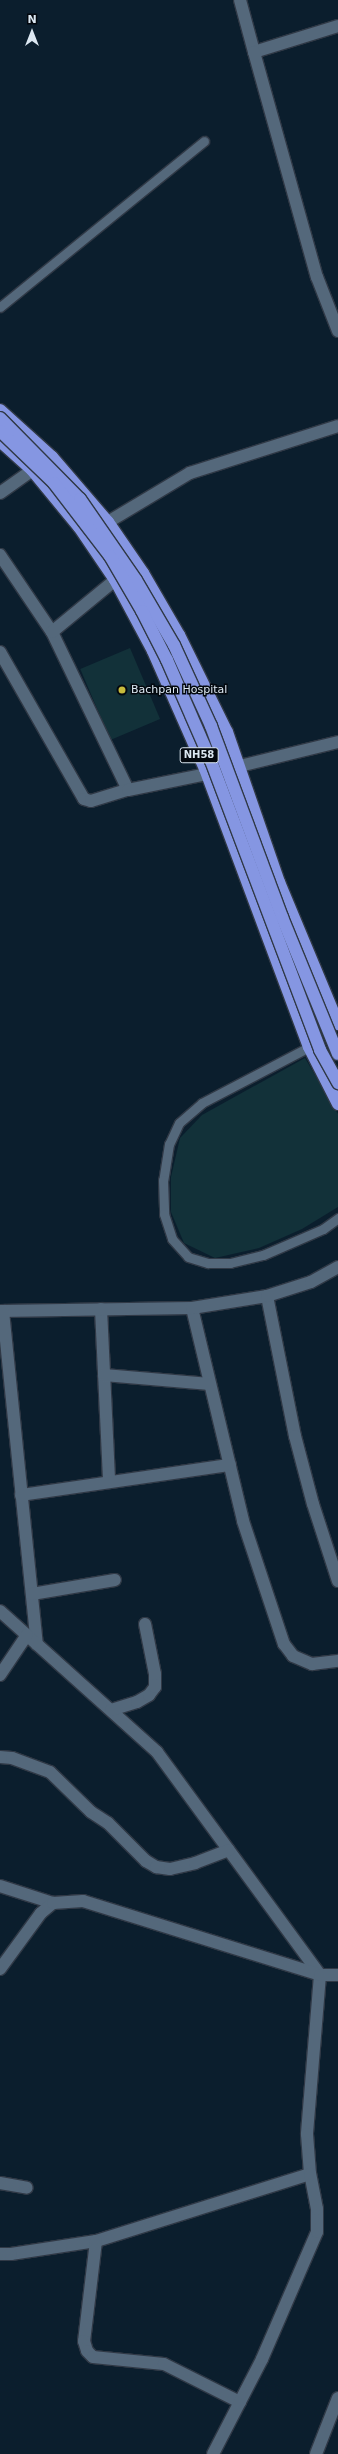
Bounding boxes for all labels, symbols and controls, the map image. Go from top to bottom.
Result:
north arrow [12,12,52,52]
text: N [27,13,37,26]
place label: Bachpan Hospital [131,683,227,697]
marker: Bachpan Hospital [116,684,128,696]
road number: NH58 [179,747,219,763]

